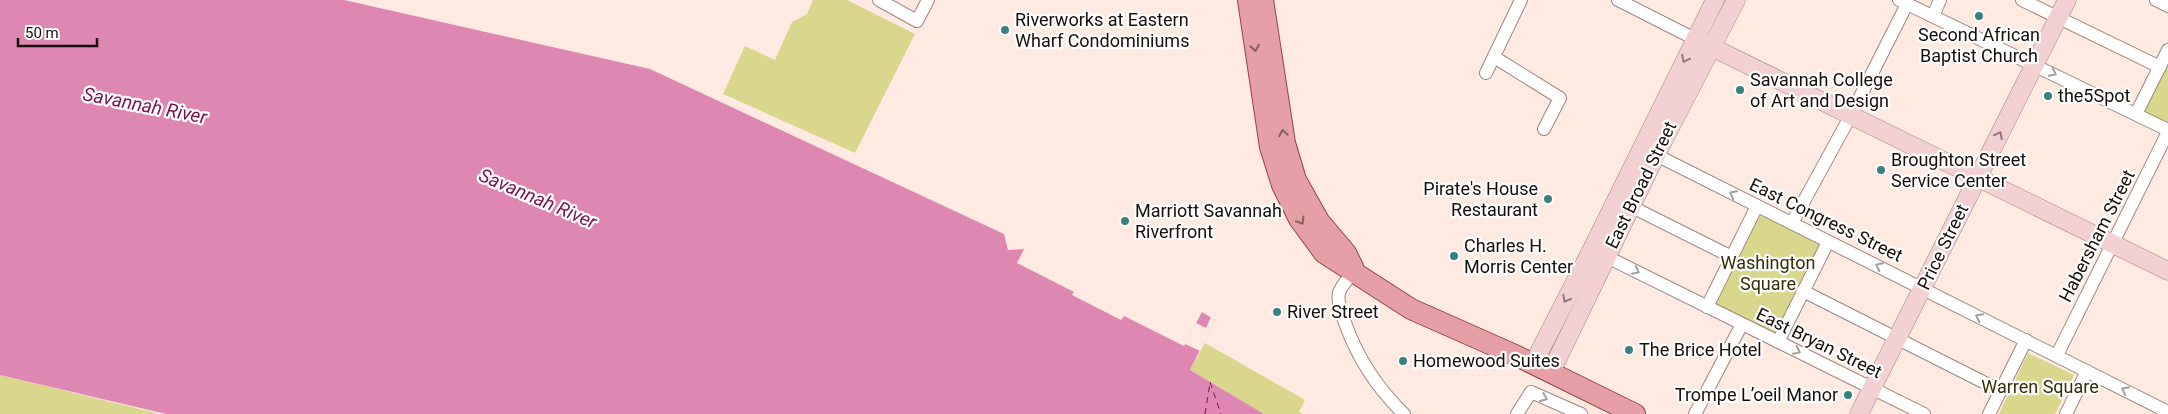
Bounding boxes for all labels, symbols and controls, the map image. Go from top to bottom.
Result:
place label: Riverworks at Eastern Wharf Condominiums [1015,9,1189,51]
marker: Second African Baptist Church [1973,10,1985,22]
scale bar [18,15,96,47]
text: 50 m [25,24,59,42]
marker: Riverworks at Eastern Wharf Condominiums [999,24,1011,36]
place label: Second African Baptist Church [1918,24,2040,66]
one-way arrow [1250,44,1260,53]
one-way arrow [1681,54,1692,63]
one-way arrow [2048,67,2057,77]
place label: Savannah College of Art and Design [1750,69,1893,111]
water label: Savannah River [81,82,209,129]
marker: Savannah College of Art and Design [1734,84,1746,96]
place label: the5Spot [2058,85,2131,106]
marker: the5Spot [2042,90,2054,102]
street label: East Broad Street [1601,118,1680,252]
one-way arrow [1279,128,1289,137]
one-way arrow [1993,131,2003,140]
place label: Broughton Street Service Center [1891,149,2026,191]
water label: Savannah River [476,163,601,234]
marker: Broughton Street Service Center [1875,164,1887,176]
street label: Habersham Street [2054,166,2139,305]
street label: East Congress Street [1746,173,1906,266]
place label: Pirate's House Restaurant [1423,178,1538,220]
one-way arrow [1730,190,1739,200]
marker: Pirate's House Restaurant [1542,193,1554,205]
place label: Marriott Savannah Riverfront [1135,200,1282,242]
street label: Price Street [1913,200,1972,293]
marker: Marriott Savannah Riverfront [1119,215,1131,227]
one-way arrow [1294,215,1304,224]
place label: Charles H. Morris Center [1464,235,1573,277]
marker: Charles H. Morris Center [1448,250,1460,262]
park label: Washington Square [1720,252,1816,294]
one-way arrow [1875,262,1884,273]
one-way arrow [1631,265,1640,275]
one-way arrow [1562,294,1572,303]
place label: River Street [1287,301,1379,322]
street label: East Bryan Street [1753,303,1886,382]
marker: River Street [1271,306,1283,318]
one-way arrow [1976,313,1985,323]
place label: The Brice Hotel [1639,339,1762,360]
marker: The Brice Hotel [1623,344,1635,356]
one-way arrow [1792,345,1801,355]
place label: Homewood Suites [1413,350,1560,371]
marker: Homewood Suites [1397,355,1409,367]
park label: Warren Square [1981,376,2099,397]
place label: Trompe L’oeil Manor [1675,384,1838,405]
one-way arrow [2121,386,2130,396]
marker: Trompe L’oeil Manor [1842,389,1854,401]
one-way arrow [1539,392,1548,403]

